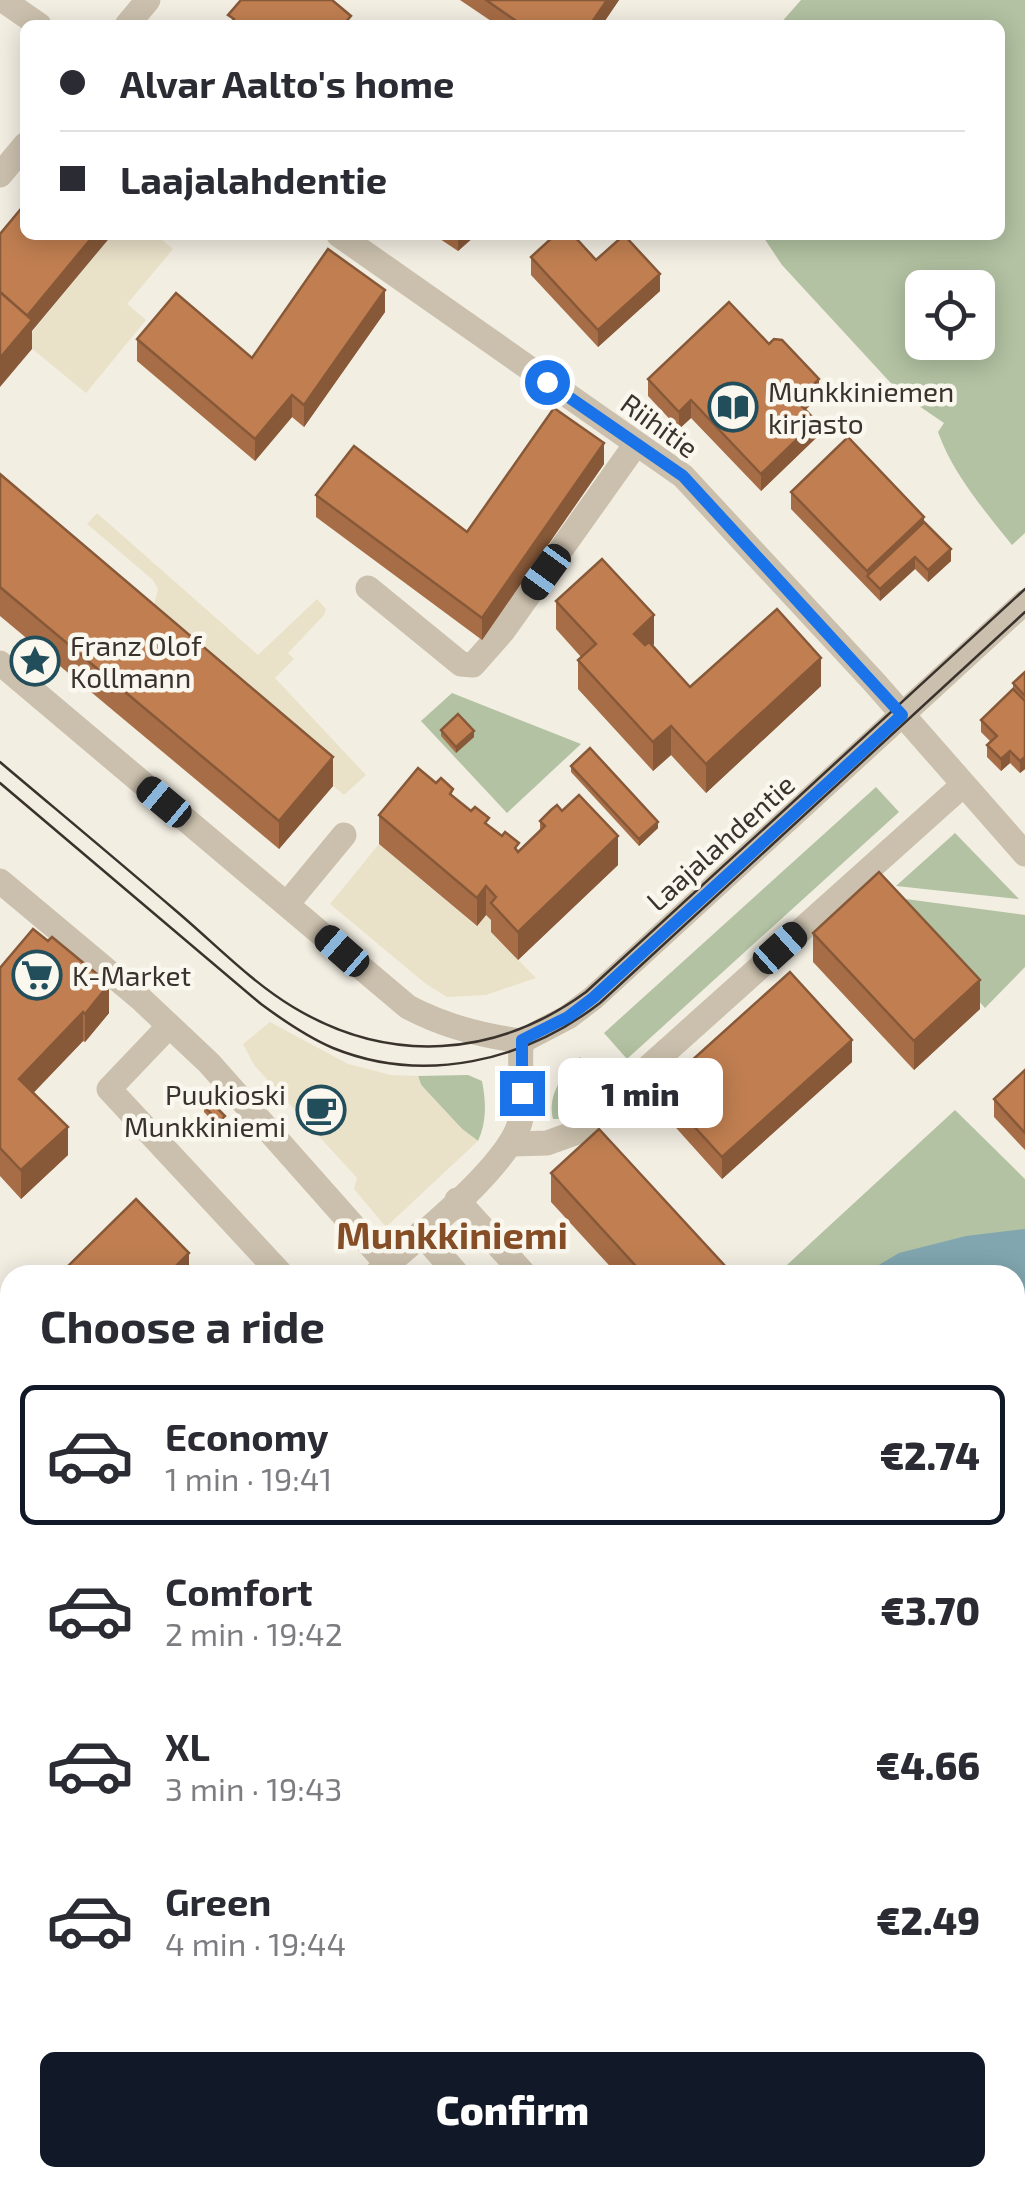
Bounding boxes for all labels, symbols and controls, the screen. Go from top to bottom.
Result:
text: Alvar Aalto's home [120,60,454,106]
text: Laajalahdentie [120,156,387,202]
map controls [905,270,995,360]
button: locate [905,270,995,360]
route start [525,360,570,405]
place label: Munkkiniemen kirjasto [768,374,954,440]
library icon: Munkkiniemen kirjasto [707,381,759,433]
street label: Riihitie [615,386,705,464]
car [516,539,576,605]
place label: Franz Olof Kollmann [70,628,203,694]
place icon: Franz Olof Kollmann [9,635,61,687]
street label: Laajalahdentie [639,767,801,917]
car [131,771,197,833]
car [748,917,812,979]
car [310,920,374,982]
supermarket icon: K-Market [11,949,63,1001]
place label: K-Market [72,958,191,992]
callout: 1 min [557,1058,722,1128]
route end [500,1071,545,1116]
text: 1 min [601,1074,680,1112]
place label: Puukioski Munkkiniemi [124,1077,286,1143]
cafe icon: Puukioski Munkkiniemi [295,1084,347,1136]
district label: Munkkiniemi [336,1211,568,1257]
text: Choose a ride [40,1298,325,1352]
icon: car [45,1410,135,1500]
text: Economy [165,1413,329,1459]
text: €2.74 [880,1432,980,1478]
text: 1 min · 19:41 [165,1459,332,1497]
icon: car [45,1565,135,1655]
text: Comfort [165,1568,313,1614]
text: €3.70 [880,1587,980,1633]
text: 2 min · 19:42 [165,1614,343,1652]
icon: car [45,1720,135,1810]
text: XL [165,1723,210,1769]
text: €4.66 [876,1742,980,1788]
text: 3 min · 19:43 [165,1769,342,1807]
icon: car [45,1875,135,1965]
text: Green [165,1878,271,1924]
text: €2.49 [876,1897,980,1943]
text: 4 min · 19:44 [165,1924,346,1962]
button: Confirm [40,2052,985,2167]

